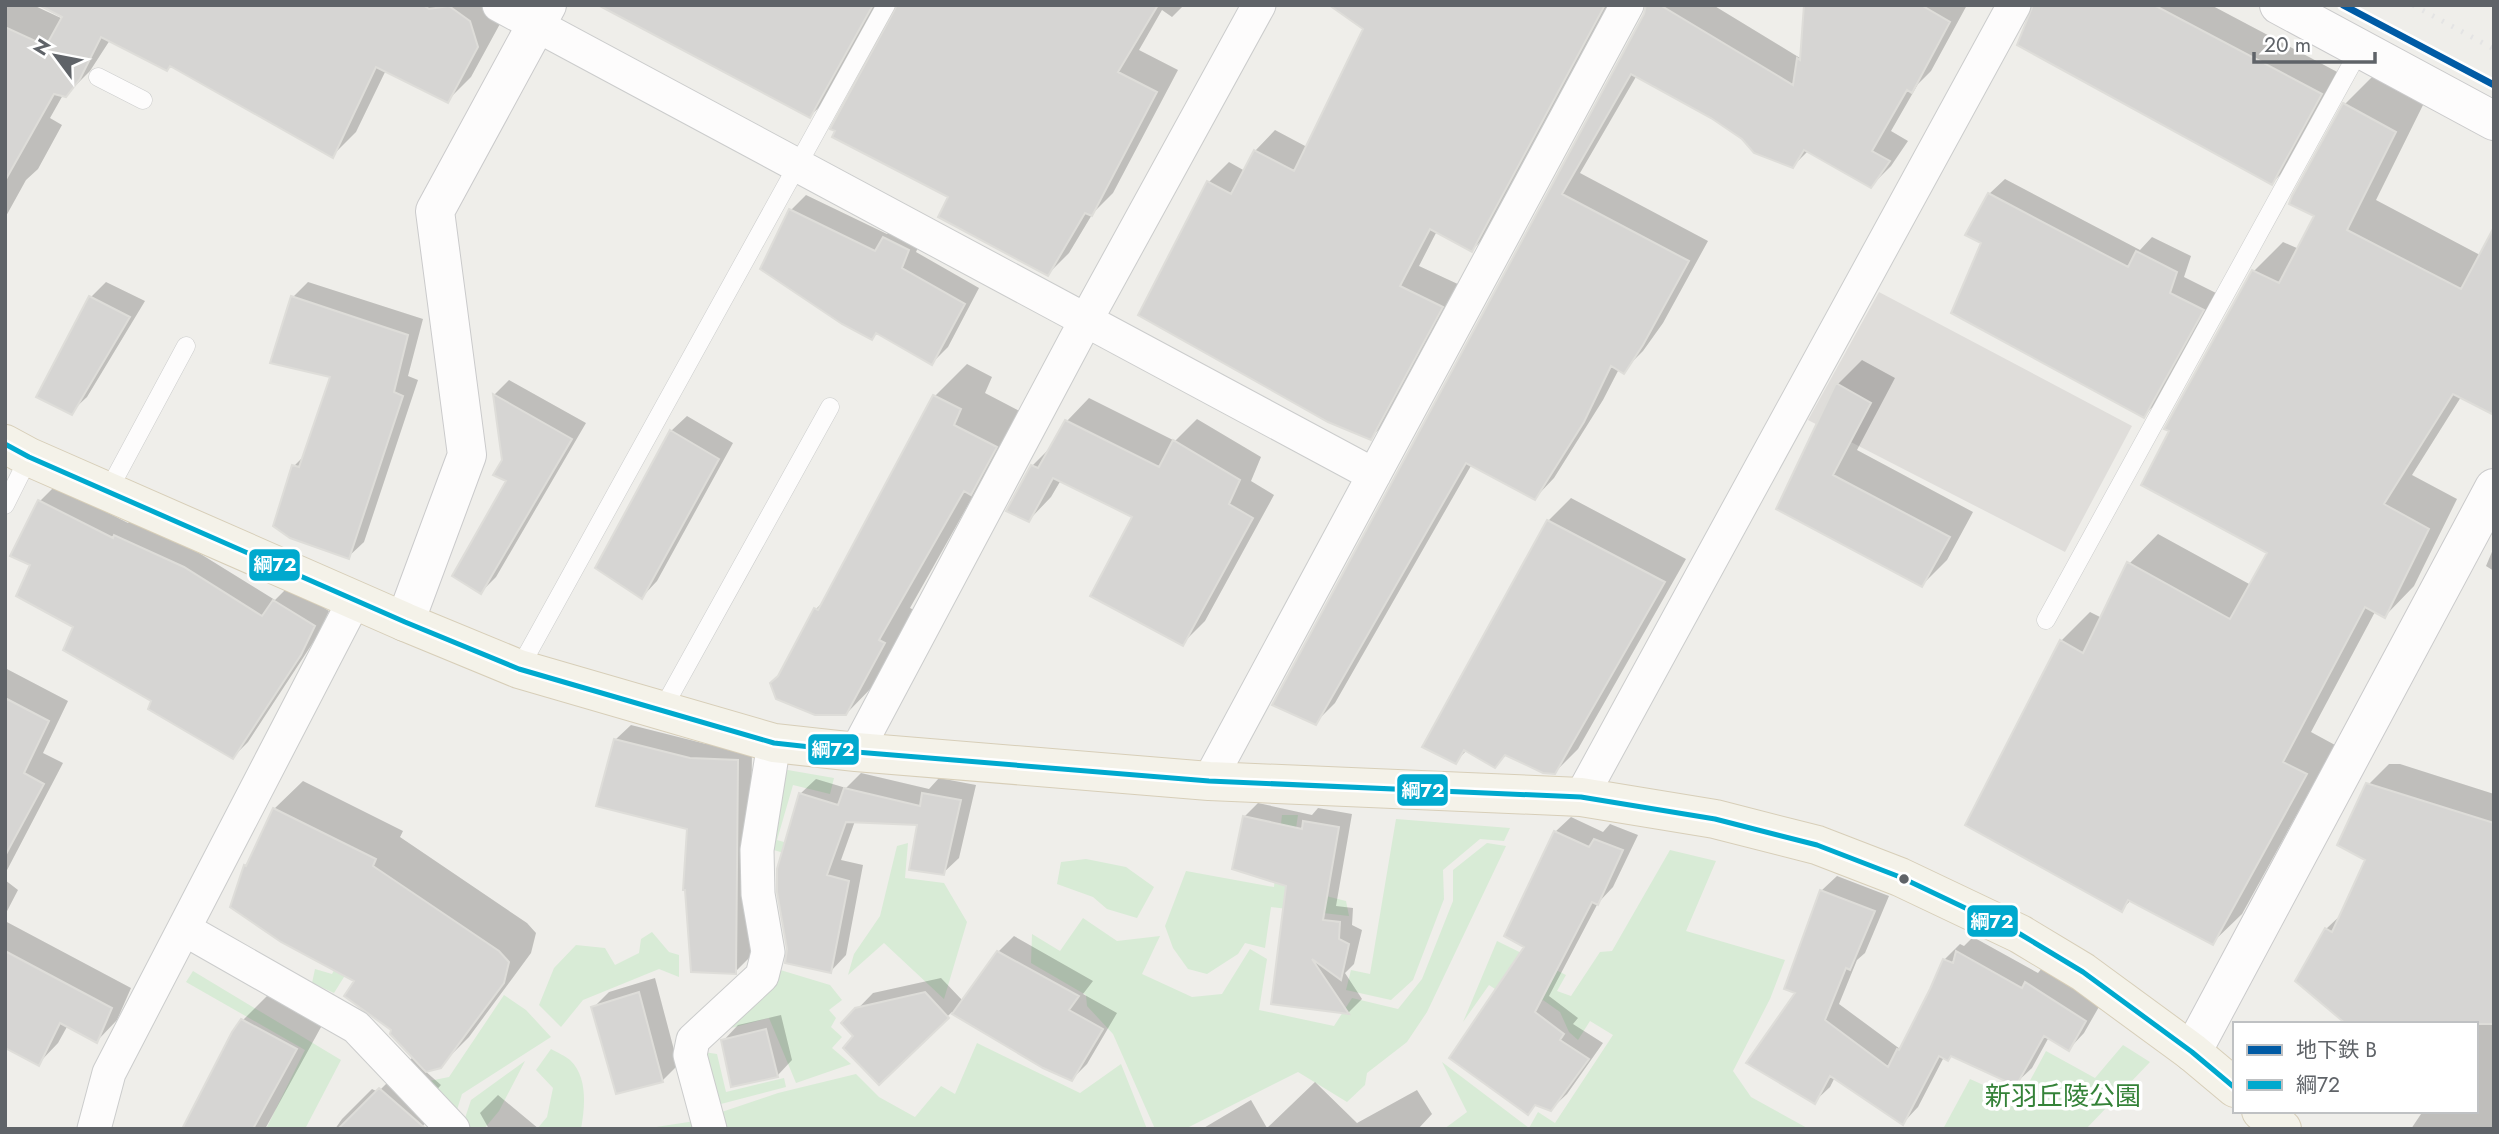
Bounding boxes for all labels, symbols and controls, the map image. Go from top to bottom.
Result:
north arrow [21,21,91,91]
scale bar [2254,21,2375,65]
text: 20 m [2264,30,2311,60]
text: N [27,34,57,61]
line badge: 綱72 [248,548,301,582]
text: 綱72 [254,551,296,578]
line badge: 綱72 [807,733,860,766]
text: 綱72 [812,736,854,763]
line badge: 綱72 [1396,773,1449,807]
text: 綱72 [1402,777,1444,804]
unlabelled marker [1897,872,1911,886]
line badge: 綱72 [1966,904,2019,938]
text: 綱72 [1971,908,2013,935]
legend [2233,1022,2478,1113]
text: 地下鉄 B [2296,1035,2377,1065]
text: 綱72 [2296,1070,2340,1100]
park label: 新羽丘陵公園 [1985,1077,2141,1115]

